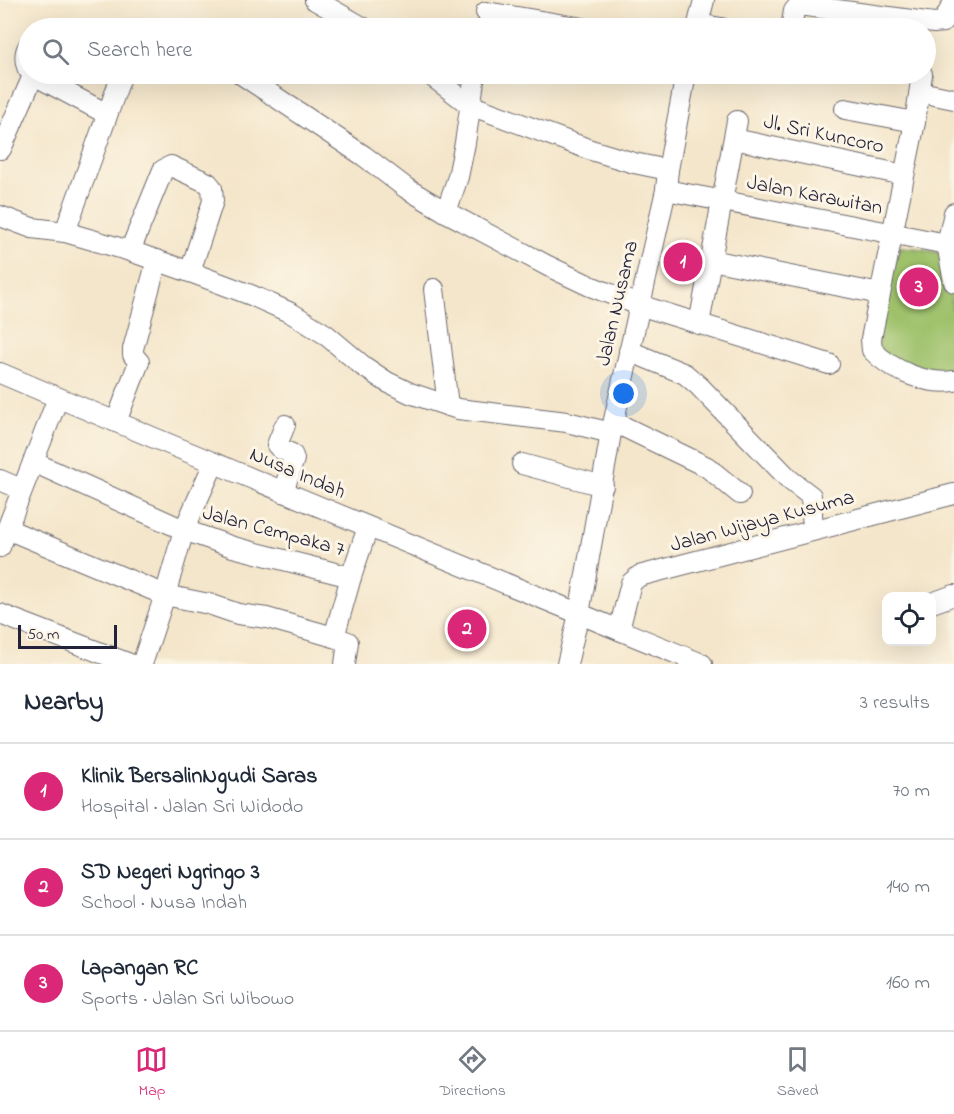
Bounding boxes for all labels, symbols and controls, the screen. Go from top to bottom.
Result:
search box [18,18,936,84]
icon: search [39,35,72,68]
text: Search here [87,35,192,67]
street label: Jl. Sri Kuncoro [761,108,887,162]
street label: Jalan Karawitan [744,168,885,224]
street label: Jalan Nusama [589,238,647,369]
pin: 1 [664,240,702,284]
pin: 3 [900,264,938,310]
your location [609,379,638,408]
street label: Nusa Indah [244,440,350,508]
street label: Jalan Wijaya Kusuma [667,483,858,563]
street label: Jalan Cempaka 7 [199,498,348,565]
map controls [882,592,936,646]
button: locate [882,592,936,646]
pin: 2 [448,606,486,652]
scale bar [18,622,117,650]
text: 50 m [27,623,59,647]
text: Nearby [24,684,103,722]
text: 3 results [860,689,930,718]
text: Klinik BersalinNgudi Saras [81,761,317,793]
text: 1 [40,777,47,806]
text: 70 m [893,777,930,806]
text: Hospital · Jalan Sri Widodo [81,793,303,822]
text: SD Negeri Ngringo 3 [81,857,260,889]
text: 2 [39,873,48,902]
text: 140 m [886,873,930,902]
text: School · Nusa Indah [81,889,247,918]
text: Lapangan RC [81,953,198,985]
text: 3 [39,969,48,998]
text: 160 m [886,969,930,998]
text: Sports · Jalan Sri Wibowo [81,985,294,1014]
tab: Map [135,1043,168,1103]
tab: Directions [439,1043,506,1103]
tab: Saved [777,1043,819,1103]

